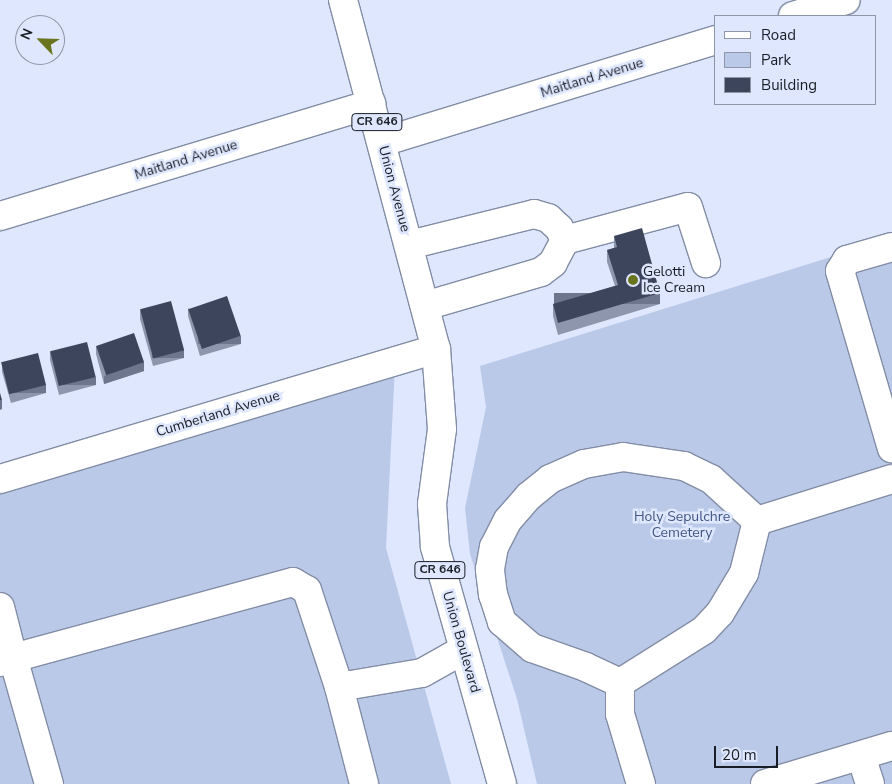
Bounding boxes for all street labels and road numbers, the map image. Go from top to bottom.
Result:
street label: Maitland Avenue [539,54,645,102]
road number: CR 646 [351,112,403,132]
street label: Maitland Avenue [133,136,239,184]
street label: Union Avenue [374,144,414,234]
street label: Cumberland Avenue [154,387,282,441]
road number: CR 646 [414,560,466,580]
street label: Union Boulevard [438,589,484,695]

